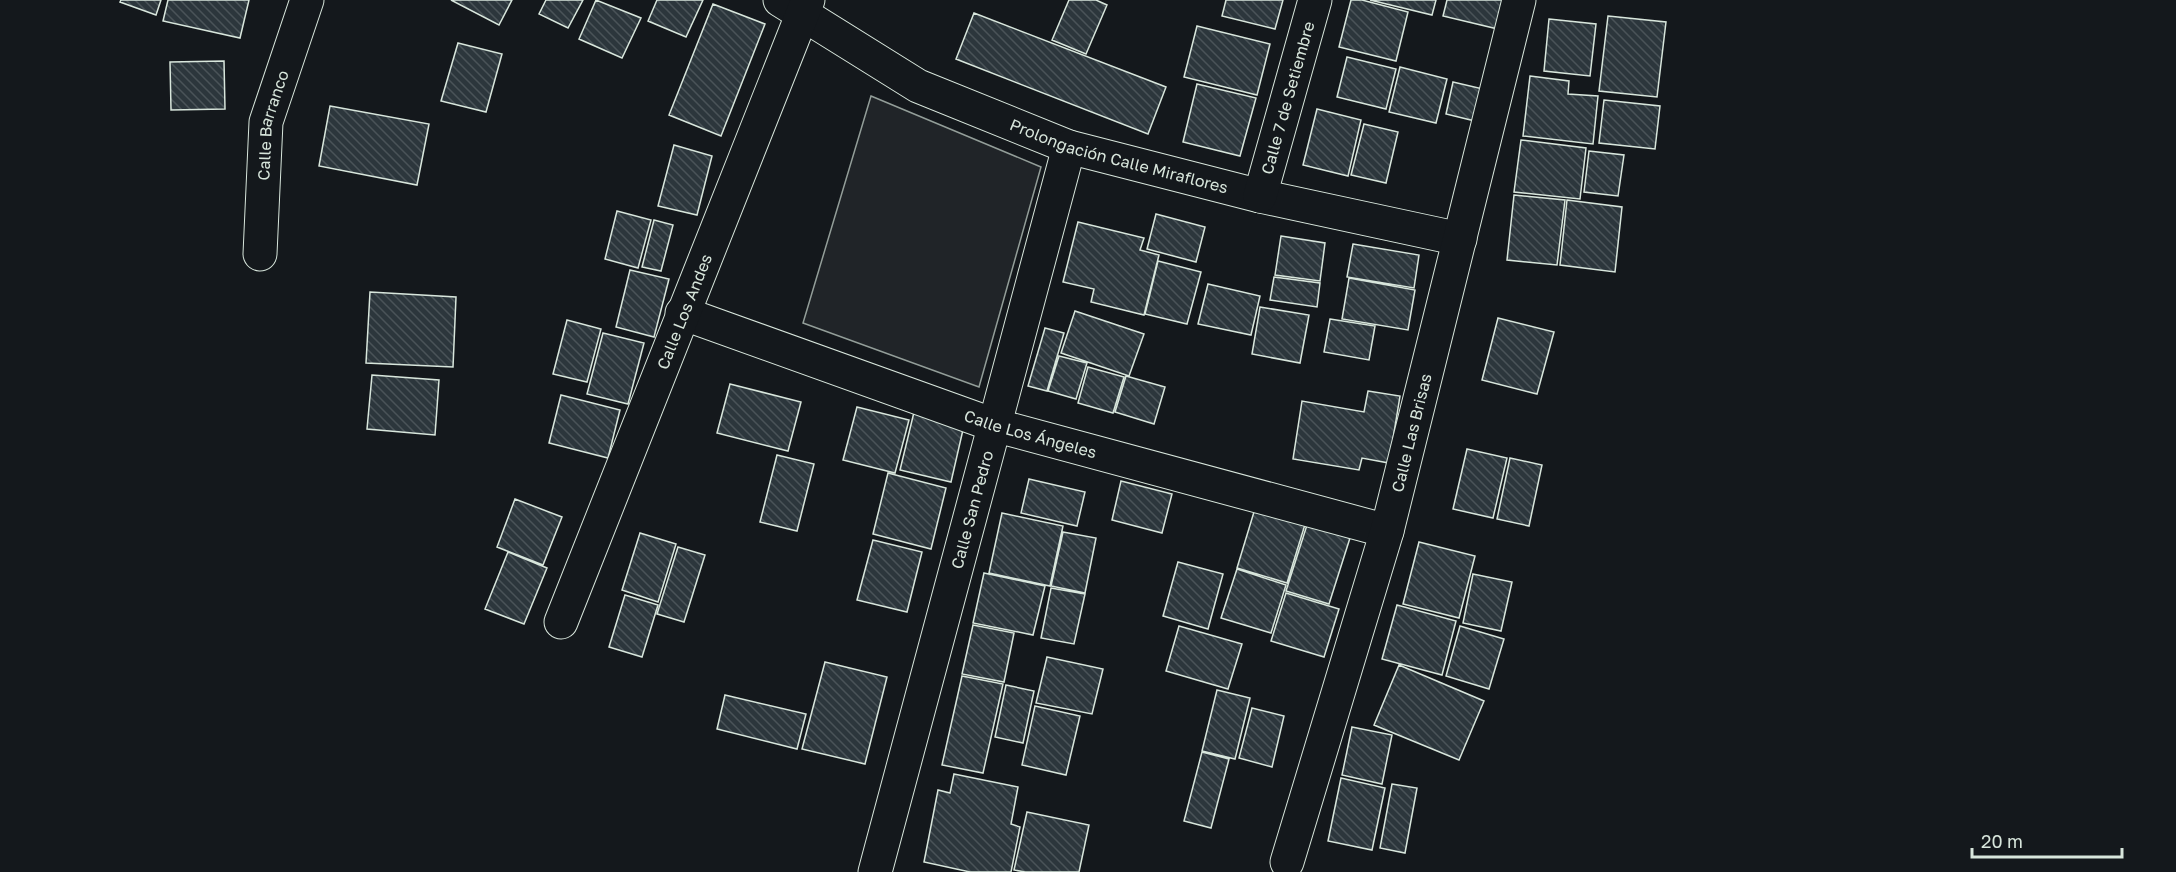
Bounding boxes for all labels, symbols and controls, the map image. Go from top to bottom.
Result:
street label: Calle 7 de Setiembre [1257,19,1319,176]
street label: Calle Barranco [253,67,293,181]
street label: Prolongación Calle Miraflores [1007,114,1230,197]
street label: Calle Los Andes [652,251,716,372]
street label: Calle Las Brisas [1387,371,1436,494]
street label: Calle Los Ángeles [962,405,1099,462]
street label: Calle San Pedro [947,448,997,571]
scale bar [1972,821,2122,859]
text: 20 m [1981,830,2023,852]

